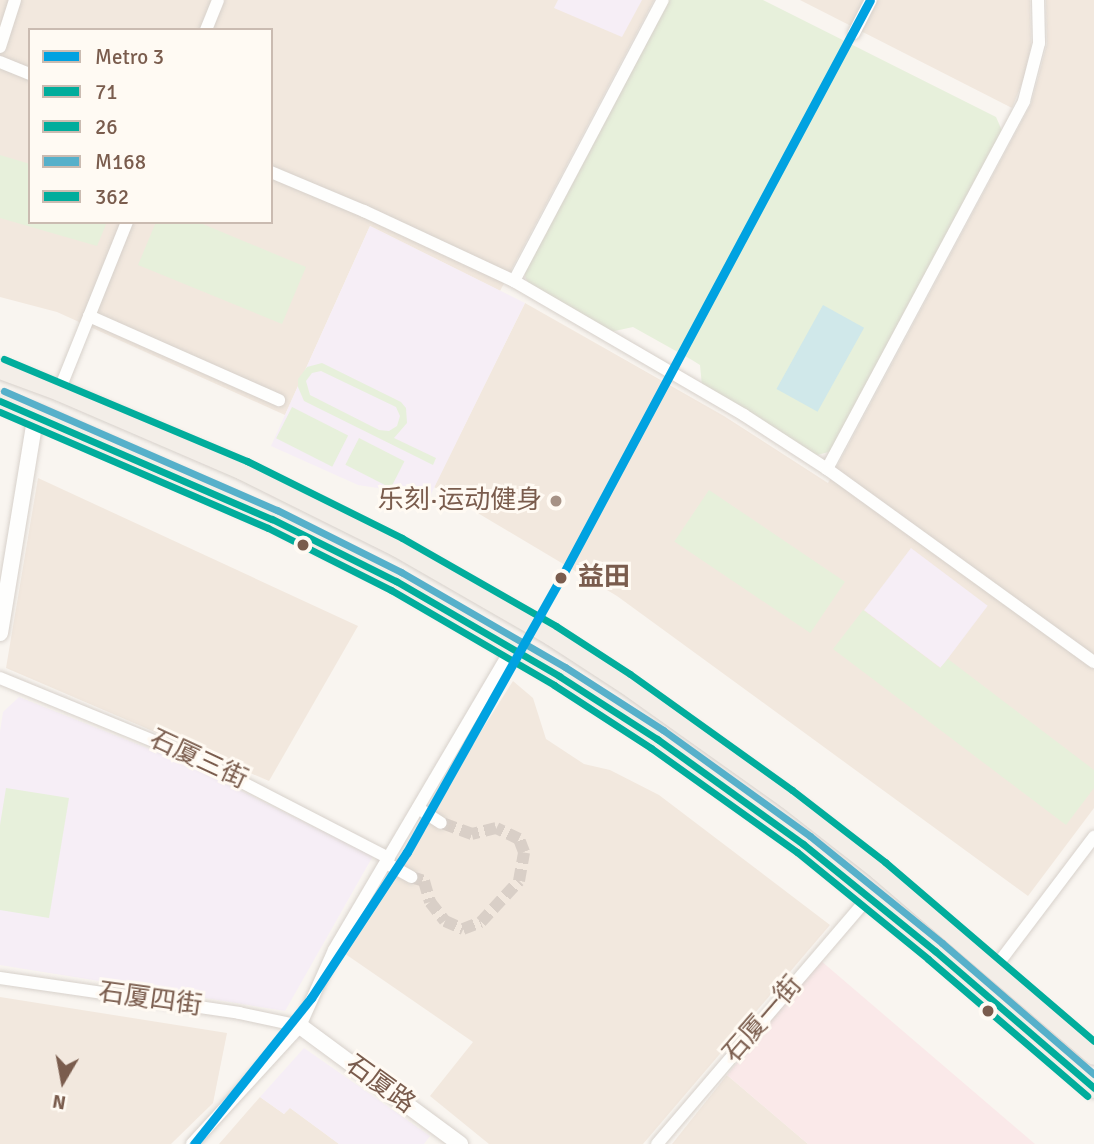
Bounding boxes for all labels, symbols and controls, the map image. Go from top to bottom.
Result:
legend [28,28,273,224]
text: Metro 3 [95,44,164,70]
text: 71 [95,79,118,105]
text: 26 [95,114,118,140]
text: M168 [95,149,146,175]
text: 362 [95,184,129,210]
place label: 乐刻·运动健身 [378,485,542,517]
marker: 乐刻·运动健身 [548,493,564,509]
unlabelled marker [296,538,310,552]
place label: 益田 [578,562,630,594]
marker: 益田 [550,567,572,589]
street label: 石厦三街 [144,724,252,796]
street label: 石厦一街 [717,971,809,1069]
street label: 石厦四街 [96,977,204,1023]
unlabelled marker [981,1004,995,1018]
north arrow [28,1046,98,1116]
street label: 石厦路 [339,1049,421,1121]
text: N [51,1089,68,1115]

